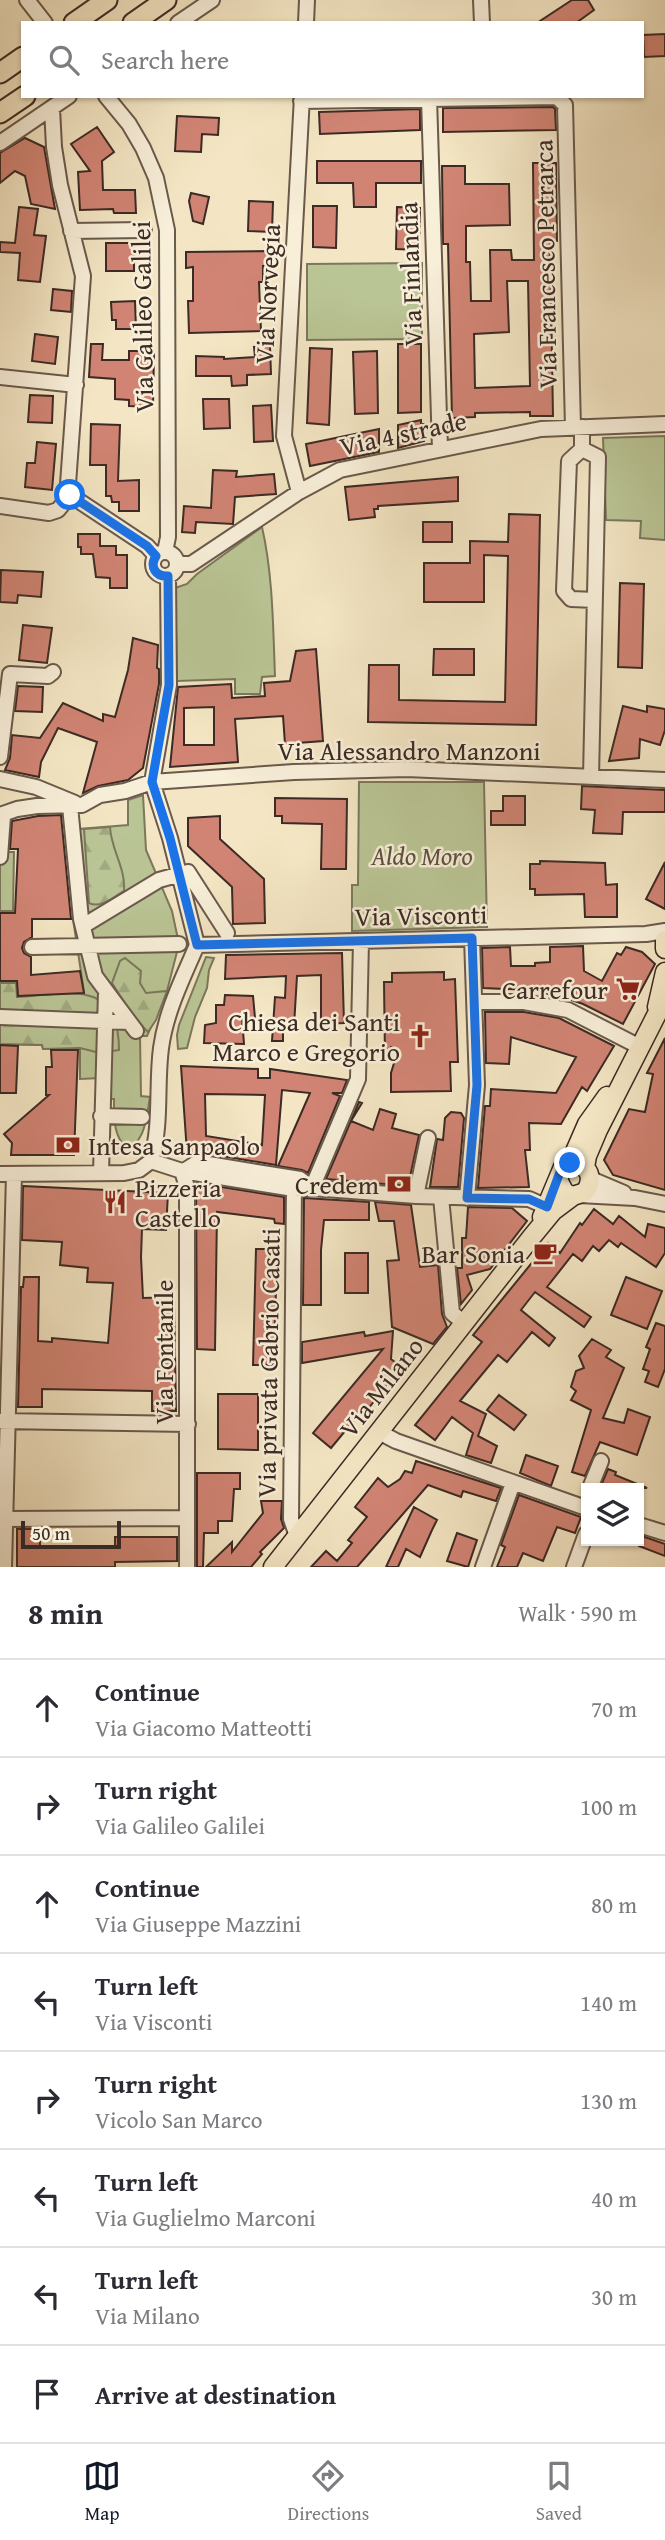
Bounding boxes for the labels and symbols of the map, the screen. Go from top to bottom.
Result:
street label: Via Francesco Petrarca [523,138,567,389]
street label: Via Finlandia [388,200,432,347]
street label: Via Galileo Galilei [121,221,163,413]
street label: Via Norvegia [244,222,290,365]
street label: Via 4 strade [336,401,470,465]
route start [54,479,85,510]
street label: Via Alessandro Manzoni [277,731,541,770]
park label: Aldo Moro [370,836,473,875]
street label: Via Visconti [354,894,488,936]
place label: Carrefour [502,970,608,1009]
supermarket icon: Carrefour [614,975,642,1003]
place label: Chiesa dei Santi Marco e Gregorio [212,1002,400,1071]
church icon: Chiesa dei Santi Marco e Gregorio [406,1022,434,1050]
place label: Intesa Sanpaolo [88,1126,260,1165]
bank icon: Intesa Sanpaolo [54,1131,82,1159]
route end [554,1147,585,1178]
place label: Credem [295,1165,379,1204]
place label: Pizzeria Castello [135,1168,222,1237]
bank icon: Credem [385,1170,413,1198]
restaurant icon: Pizzeria Castello [101,1188,129,1216]
street label: Via privata Gabrio Casati [246,1228,290,1498]
place label: Bar Sonia [421,1234,526,1273]
cafe icon: Bar Sonia [531,1239,559,1267]
street label: Via Fontanile [144,1280,183,1424]
street label: Via Milano [329,1328,433,1446]
scale bar [21,1518,121,1550]

